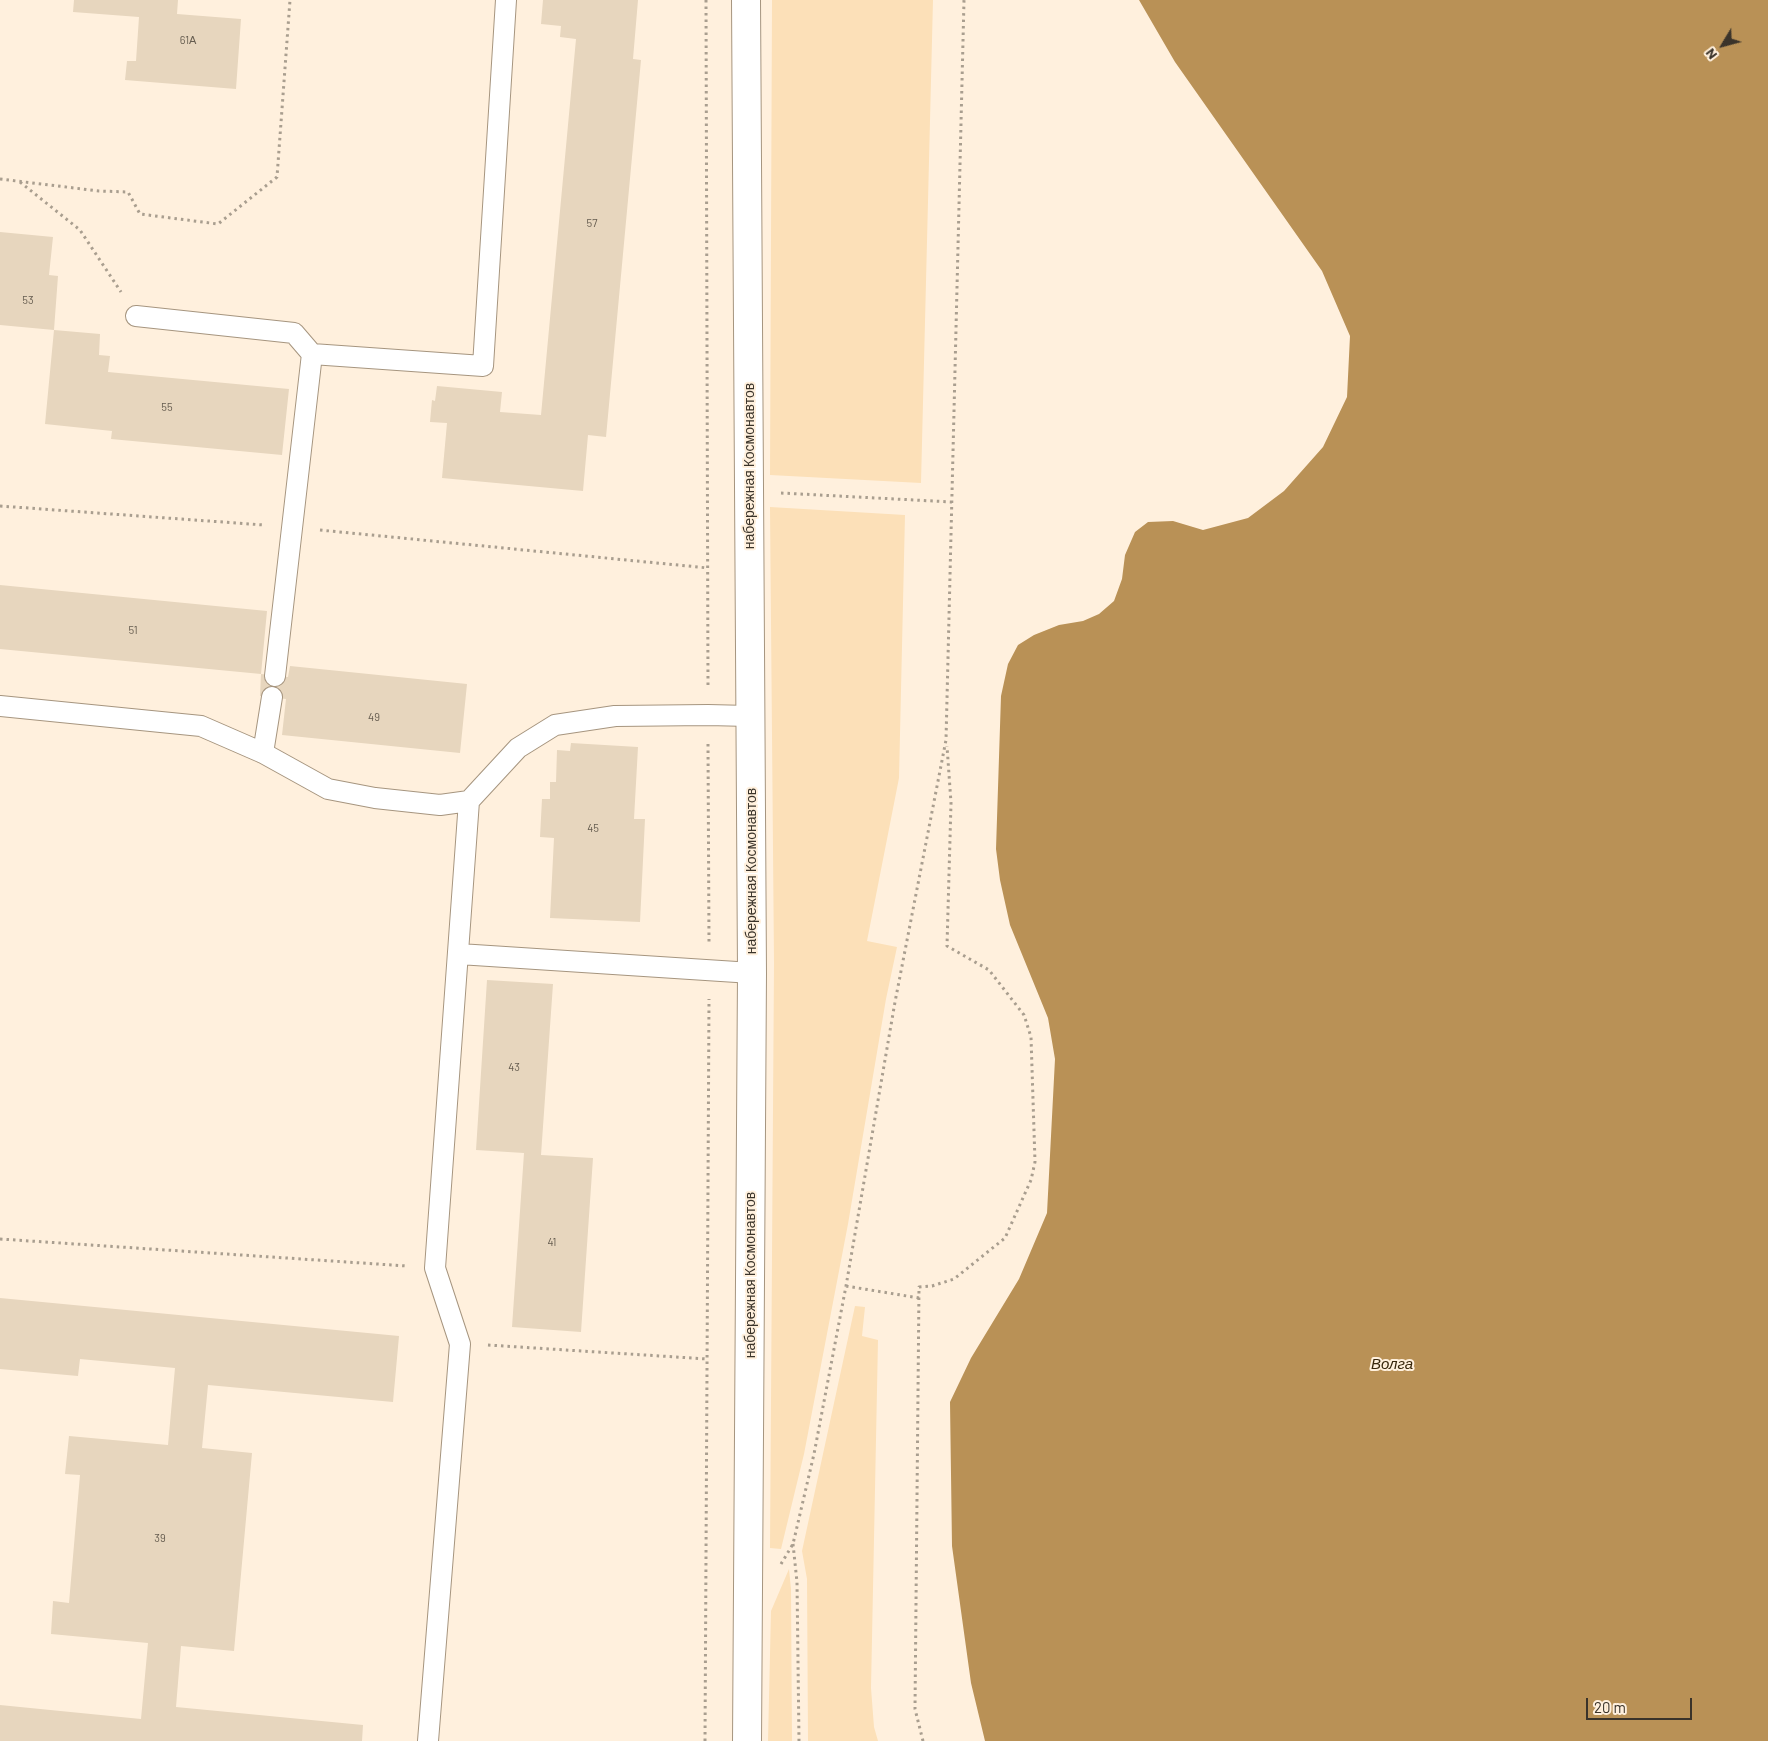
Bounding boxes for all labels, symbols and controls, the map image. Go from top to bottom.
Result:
north arrow [1698,20,1748,70]
house number: 61А [180,33,196,47]
text: N [1701,45,1720,63]
house number: 57 [587,216,597,230]
house number: 53 [22,293,34,307]
street label: набережная Космонавтов [741,383,757,549]
house number: 55 [161,400,173,414]
house number: 51 [128,623,138,637]
house number: 49 [368,710,380,724]
street label: набережная Космонавтов [743,788,759,954]
house number: 45 [587,821,599,835]
house number: 43 [508,1060,520,1074]
street label: набережная Космонавтов [742,1192,758,1358]
house number: 41 [548,1235,556,1249]
water label: Волга [1371,1355,1413,1373]
house number: 39 [154,1531,166,1545]
scale bar [1588,1688,1694,1720]
text: 20 m [1594,1698,1626,1716]

